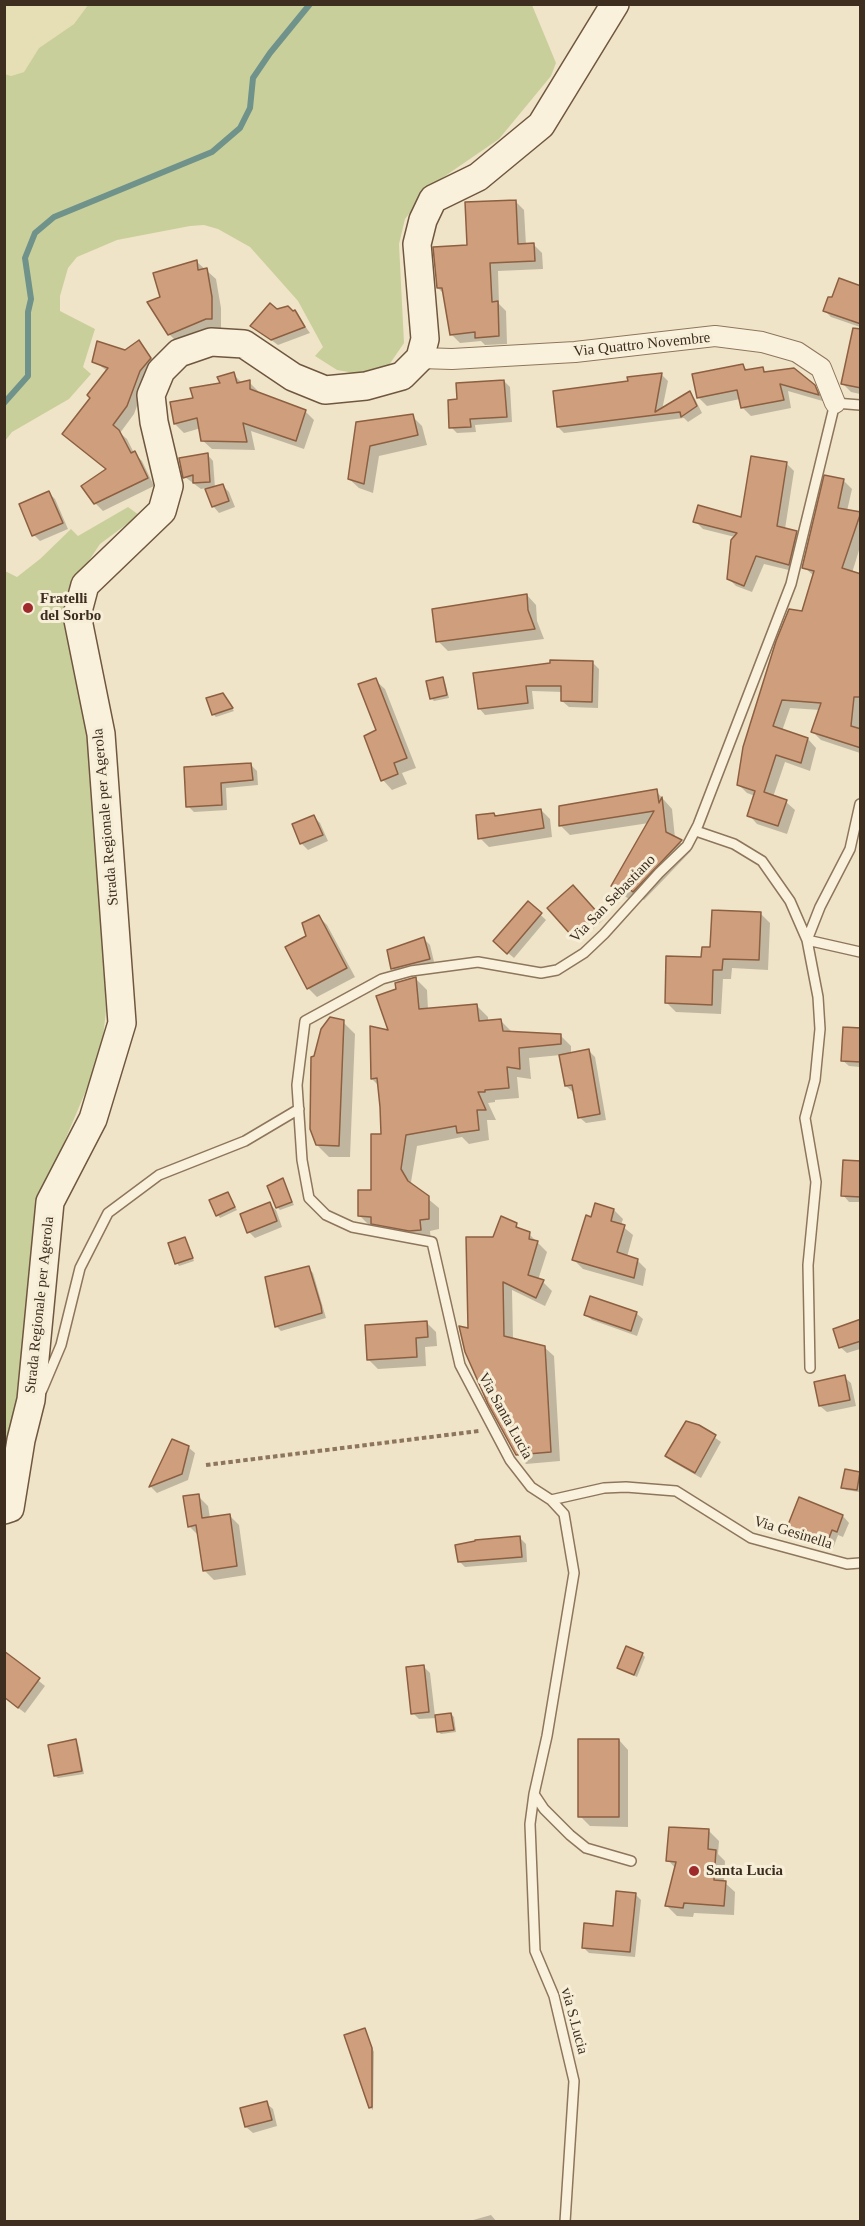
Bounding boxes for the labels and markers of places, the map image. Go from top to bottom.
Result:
place label: Fratelli del Sorbo [40,590,101,625]
marker: Fratelli del Sorbo [21,601,35,615]
place label: Santa Lucia [706,1862,783,1880]
marker: Santa Lucia [687,1864,701,1878]

